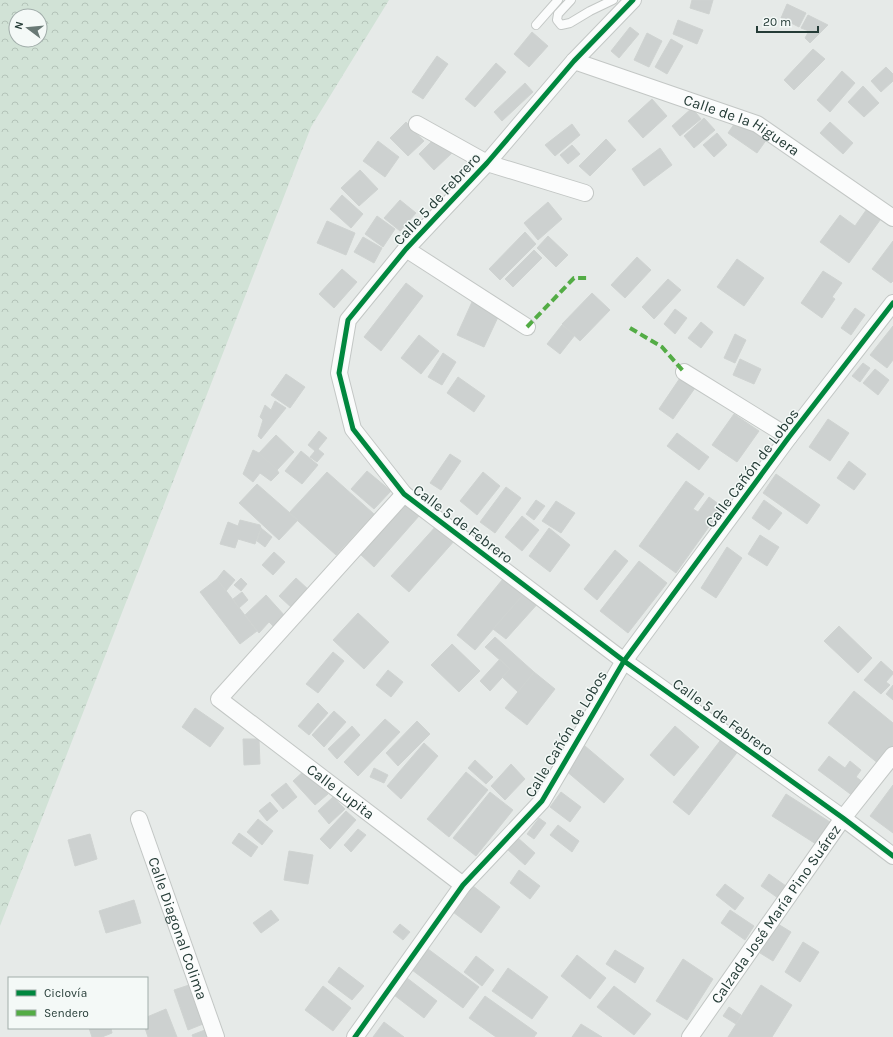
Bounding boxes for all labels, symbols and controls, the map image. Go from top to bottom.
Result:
north arrow [8,8,48,48]
scale bar [757,8,818,34]
text: 20 m [763,15,791,29]
text: N [12,20,26,31]
street label: Calle de la Higuera [681,90,803,160]
street label: Calle 5 de Febrero [389,149,485,249]
street label: Calle Cañón de Lobos [701,405,803,531]
street label: Calle 5 de Febrero [410,481,516,567]
street label: Calle Cañón de Lobos [521,667,611,801]
street label: Calle 5 de Febrero [669,674,777,760]
street label: Calle Lupita [303,760,378,823]
street label: Calzada José María Pino Suárez [707,821,845,1007]
street label: Calle Diagonal Colima [144,855,211,1002]
legend [8,977,148,1029]
text: Ciclovía [44,986,87,1000]
text: Sendero [44,1006,89,1020]

